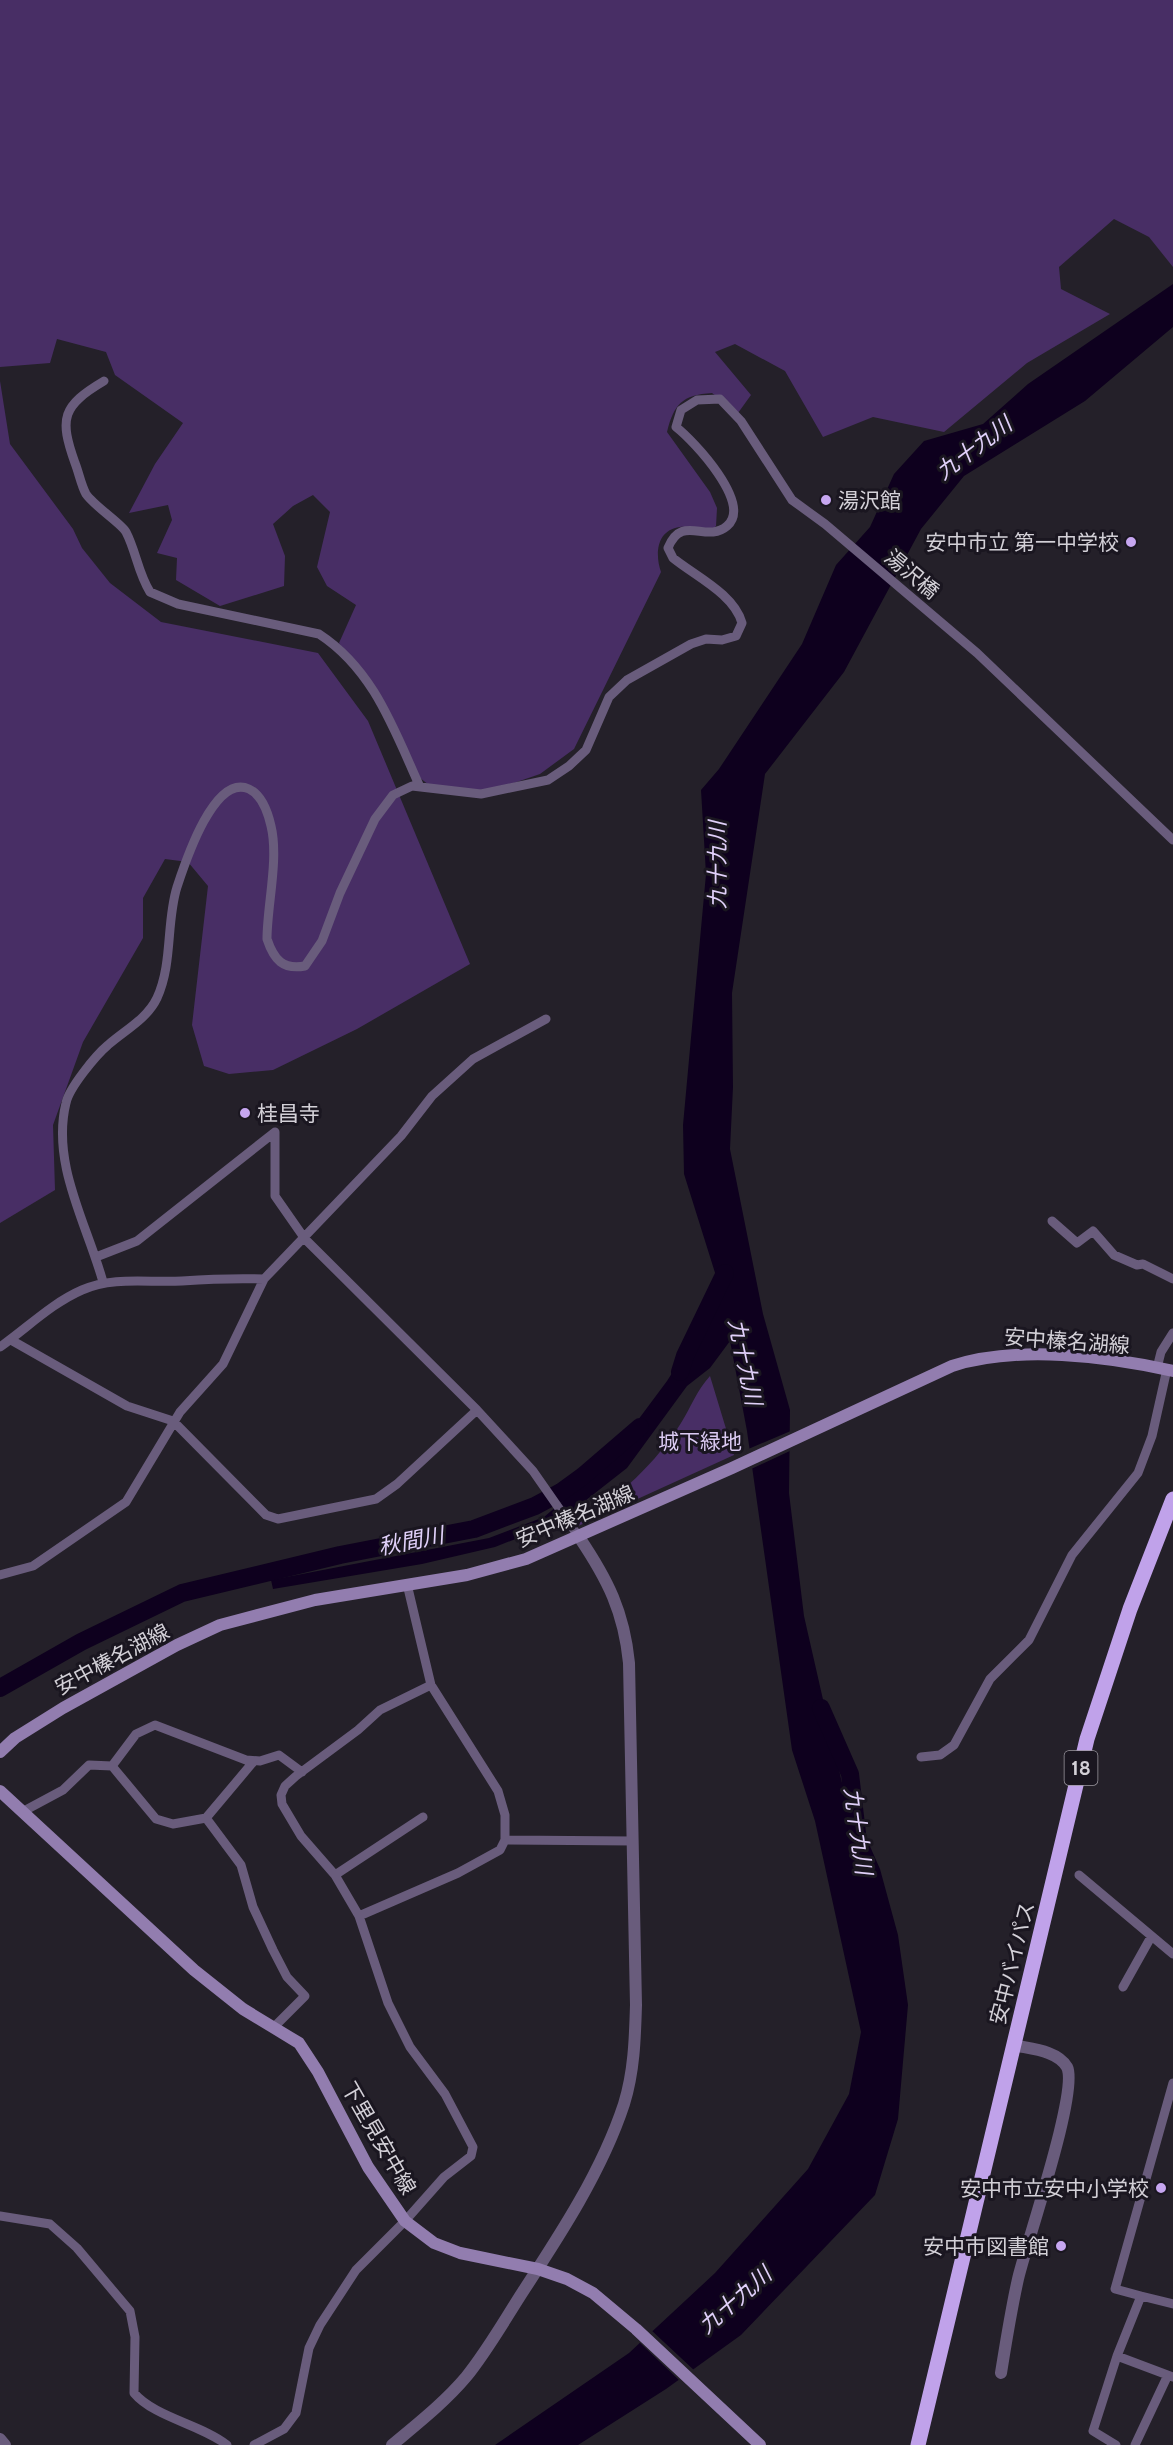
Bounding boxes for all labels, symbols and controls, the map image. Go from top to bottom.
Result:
water label: 九十九川 [931,410,1019,485]
place label: 湯沢館 [838,488,901,513]
marker: 湯沢館 [819,493,833,507]
place label: 安中市立 第一中学校 [925,530,1119,555]
marker: 安中市立 第一中学校 [1124,535,1138,549]
street label: 湯沢橋 [880,544,944,604]
water label: 九十九川 [704,819,731,909]
place label: 桂昌寺 [257,1101,320,1126]
marker: 桂昌寺 [238,1106,252,1120]
water label: 九十九川 [723,1316,768,1410]
street label: 安中榛名湖線 [1003,1324,1131,1358]
park label: 城下緑地 [658,1429,742,1454]
street label: 安中榛名湖線 [512,1480,638,1552]
water label: 秋間川 [376,1521,448,1561]
street label: 安中榛名湖線 [51,1618,173,1700]
road number: 18 [1064,1751,1098,1785]
water label: 九十九川 [839,1786,878,1878]
street label: 安中バイパス [985,1899,1039,2027]
street label: 下里見安中線 [337,2077,421,2199]
place label: 安中市立安中小学校 [960,2176,1149,2201]
marker: 安中市立安中小学校 [1154,2181,1168,2195]
place label: 安中市図書館 [923,2234,1049,2259]
marker: 安中市図書館 [1054,2239,1068,2253]
water label: 九十九川 [693,2260,779,2339]

